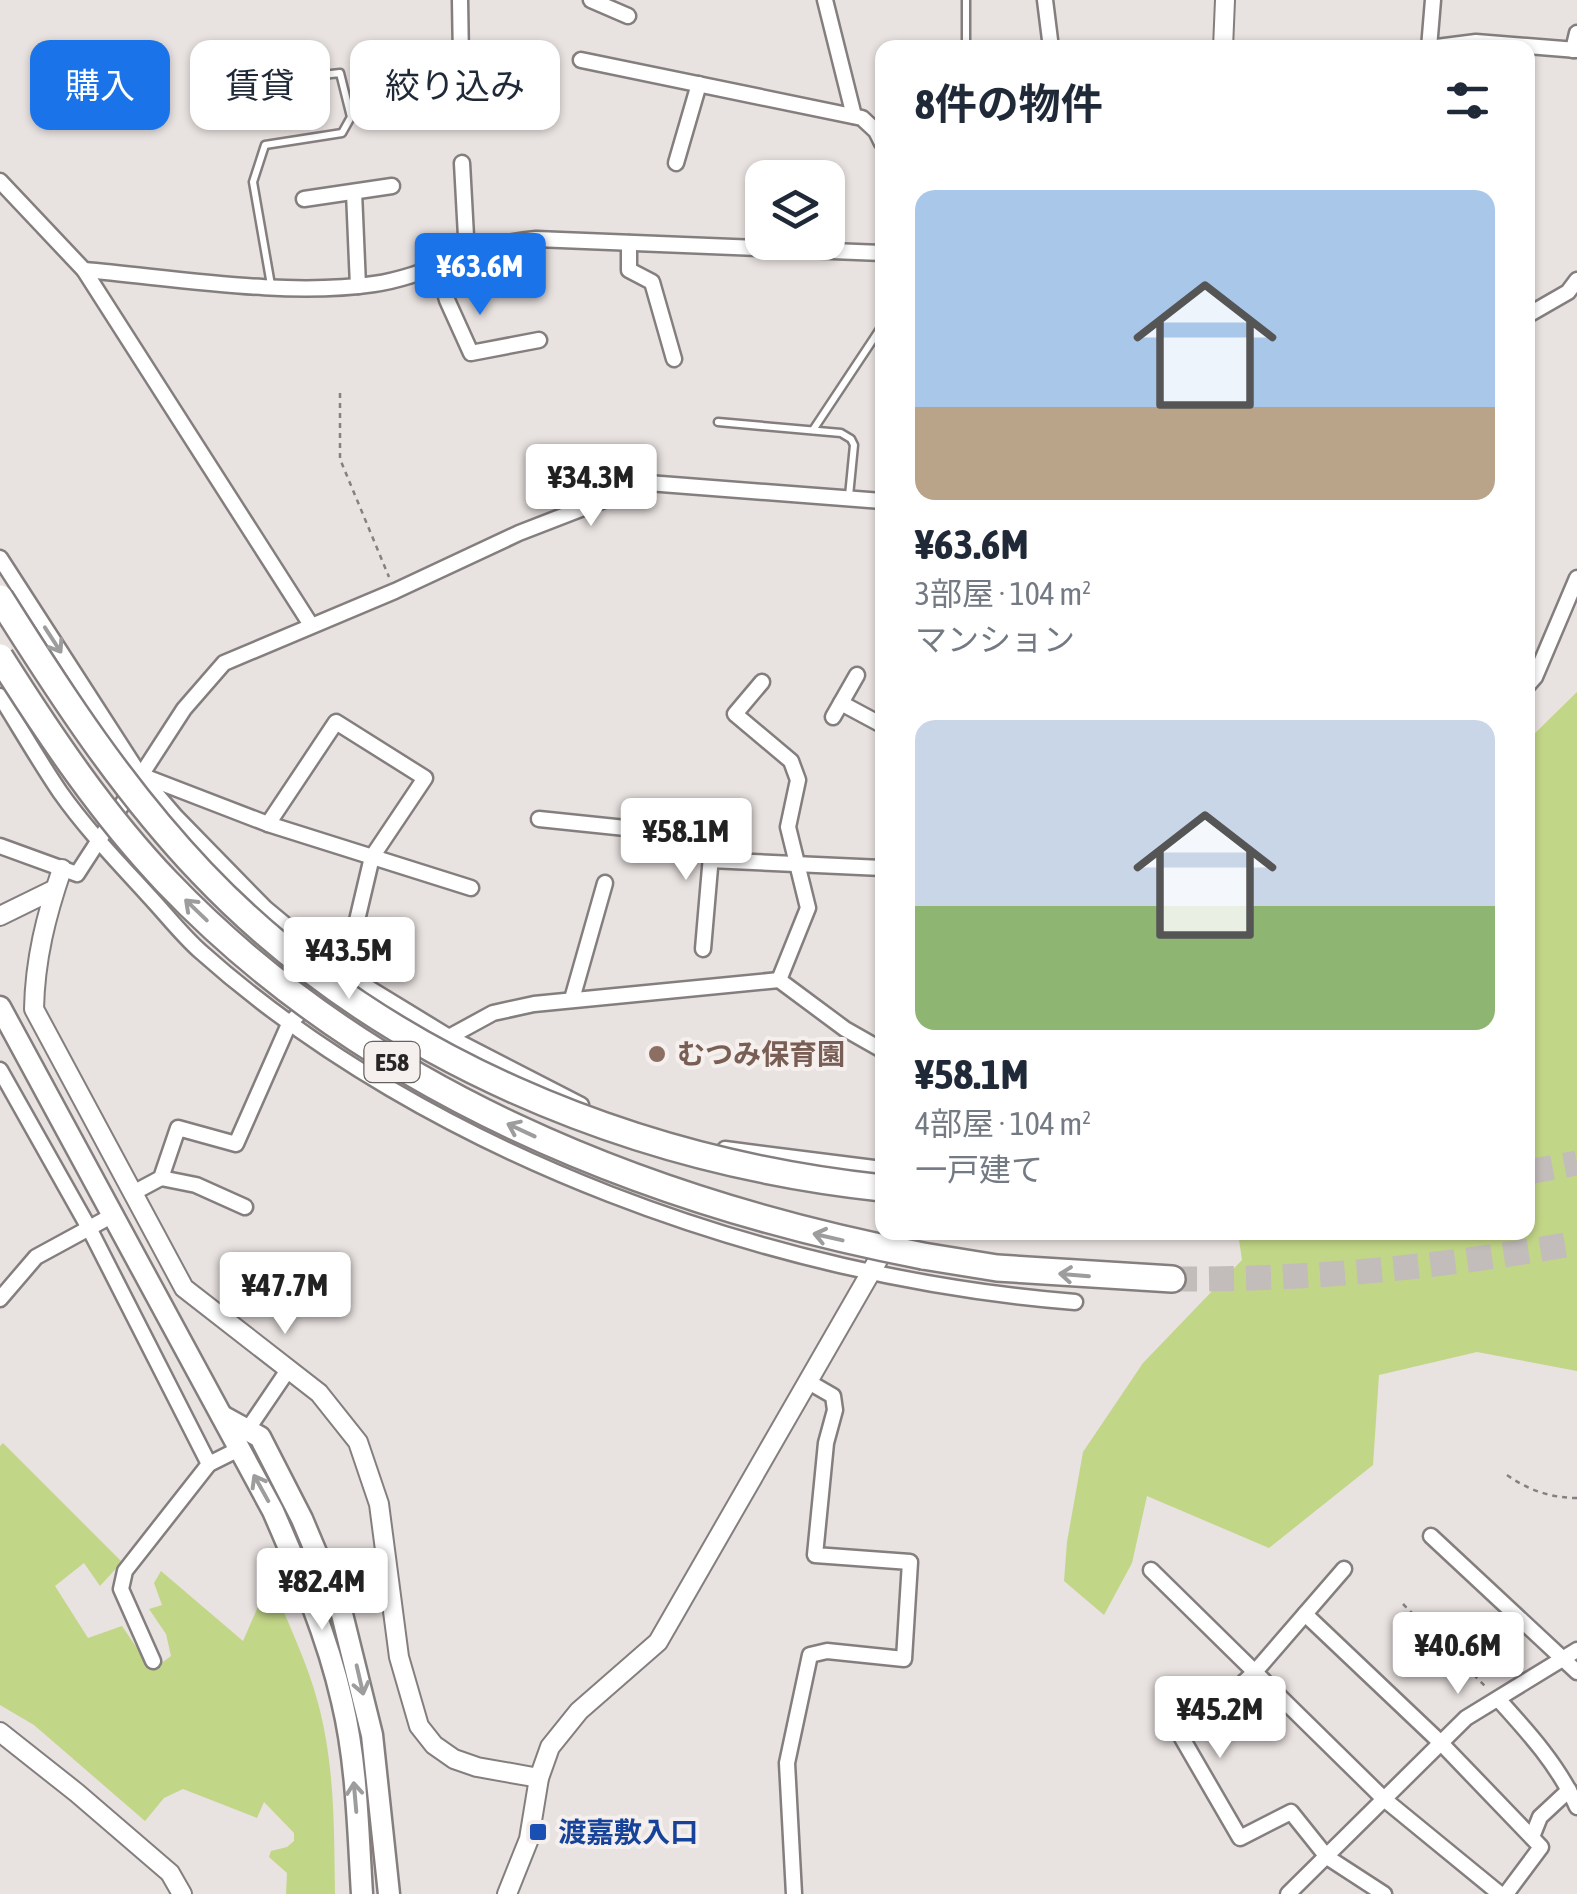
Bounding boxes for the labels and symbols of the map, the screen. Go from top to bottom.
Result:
pin: ¥63.6M [399,233,561,318]
pin: ¥34.3M [510,444,672,529]
one-way arrow [42,626,63,654]
pin: ¥58.1M [605,798,767,883]
one-way arrow [184,898,208,922]
pin: ¥43.5M [268,917,430,1002]
place label: むつみ保育園 [677,1038,845,1070]
road number: E58 [364,1042,420,1082]
marker: むつみ保育園 [646,1043,668,1065]
one-way arrow [507,1119,537,1138]
one-way arrow [813,1226,845,1245]
pin: ¥47.7M [204,1252,366,1337]
one-way arrow [1059,1265,1091,1284]
one-way arrow [250,1474,270,1504]
pin: ¥82.4M [241,1548,403,1633]
pin: ¥40.6M [1377,1612,1539,1697]
one-way arrow [352,1663,370,1695]
pin: ¥45.2M [1139,1676,1301,1761]
one-way arrow [346,1781,365,1813]
place label: 渡嘉敷入口 [558,1816,698,1848]
marker: 渡嘉敷入口 [527,1821,549,1843]

